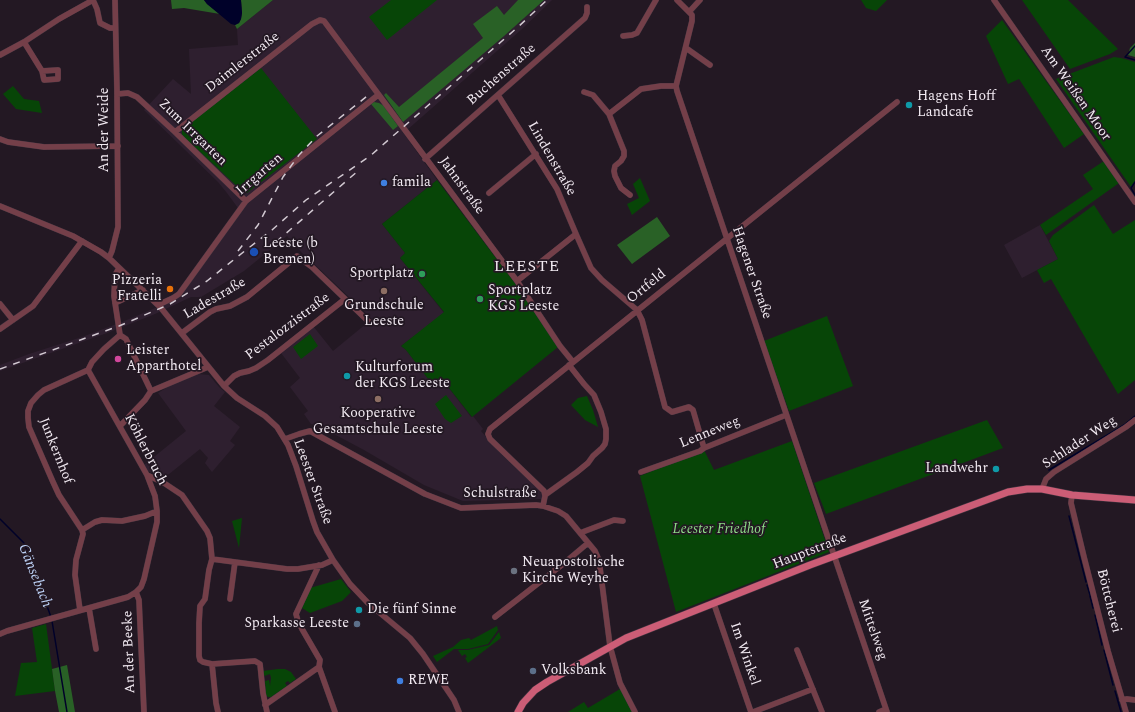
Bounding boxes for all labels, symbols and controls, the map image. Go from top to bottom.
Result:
street label: Daimlerstraße [203,29,283,97]
street label: Buchenstraße [464,41,540,109]
street label: Am Weißen Moor [1036,43,1114,145]
street label: An der Weide [97,87,113,173]
place label: Hagens Hoff Landcafe [917,89,996,122]
street label: Zum Irrgarten [154,96,230,170]
marker: Hagens Hoff Landcafe [904,100,914,110]
street label: Lindenstraße [523,119,579,199]
street label: Irrgarten [233,150,287,200]
street label: Jahnstraße [435,154,487,218]
place label: famila [392,175,431,191]
marker: famila [379,178,389,188]
street label: Hagener Straße [727,224,775,322]
place label: Leeste (b Bremen) [263,236,318,268]
marker: Leeste (b Bremen) [248,246,260,258]
district label: LEESTE [494,258,560,278]
place label: Sportplatz [350,266,414,282]
street label: Ortfeld [624,266,670,308]
marker: Sportplatz [417,269,427,279]
place label: Pizzeria Fratelli [112,273,162,306]
street label: Ladestraße [181,274,249,324]
place label: Sportplatz KGS Leeste [488,283,559,316]
marker: Pizzeria Fratelli [165,284,175,294]
marker: Grundschule Leeste [379,286,389,296]
street label: Pestalozzistraße [243,290,333,364]
marker: Sportplatz KGS Leeste [475,294,485,304]
place label: Grundschule Leeste [344,298,424,330]
place label: Leister Apparthotel [126,343,201,376]
marker: Leister Apparthotel [113,354,123,364]
place label: Kulturforum der KGS Leeste [355,360,450,392]
marker: Kulturforum der KGS Leeste [342,371,352,381]
marker: Kooperative Gesamtschule Leeste [373,394,383,404]
place label: Kooperative Gesamtschule Leeste [313,406,443,438]
street label: Köhlerbruch [120,411,170,489]
street label: Lenneweg [677,413,743,453]
street label: Schlader Weg [1040,413,1120,473]
street label: Junkernhof [34,415,76,487]
street label: Leester Straße [289,437,335,527]
place label: Landwehr [925,461,988,477]
marker: Landwehr [991,464,1001,474]
street label: Schulstraße [463,486,537,502]
park label: Leester Friedhof [672,522,766,538]
street label: Hauptstraße [771,530,849,574]
water label: Gänsebach [13,542,55,610]
place label: Neuapostolische Kirche Weyhe [522,555,625,588]
marker: Neuapostolische Kirche Weyhe [509,566,519,576]
street label: Böttcherei [1092,567,1124,635]
street label: Mittelweg [854,597,890,663]
place label: Die fünf Sinne [367,602,456,618]
marker: Die fünf Sinne [354,605,364,615]
street label: An der Beeke [120,610,140,694]
place label: Sparkasse Leeste [244,616,349,632]
marker: Sparkasse Leeste [352,619,362,629]
street label: Im Winkel [725,620,763,688]
place label: Volksbank [541,663,606,679]
marker: Volksbank [528,666,538,676]
place label: REWE [408,673,449,689]
marker: REWE [395,676,405,686]

